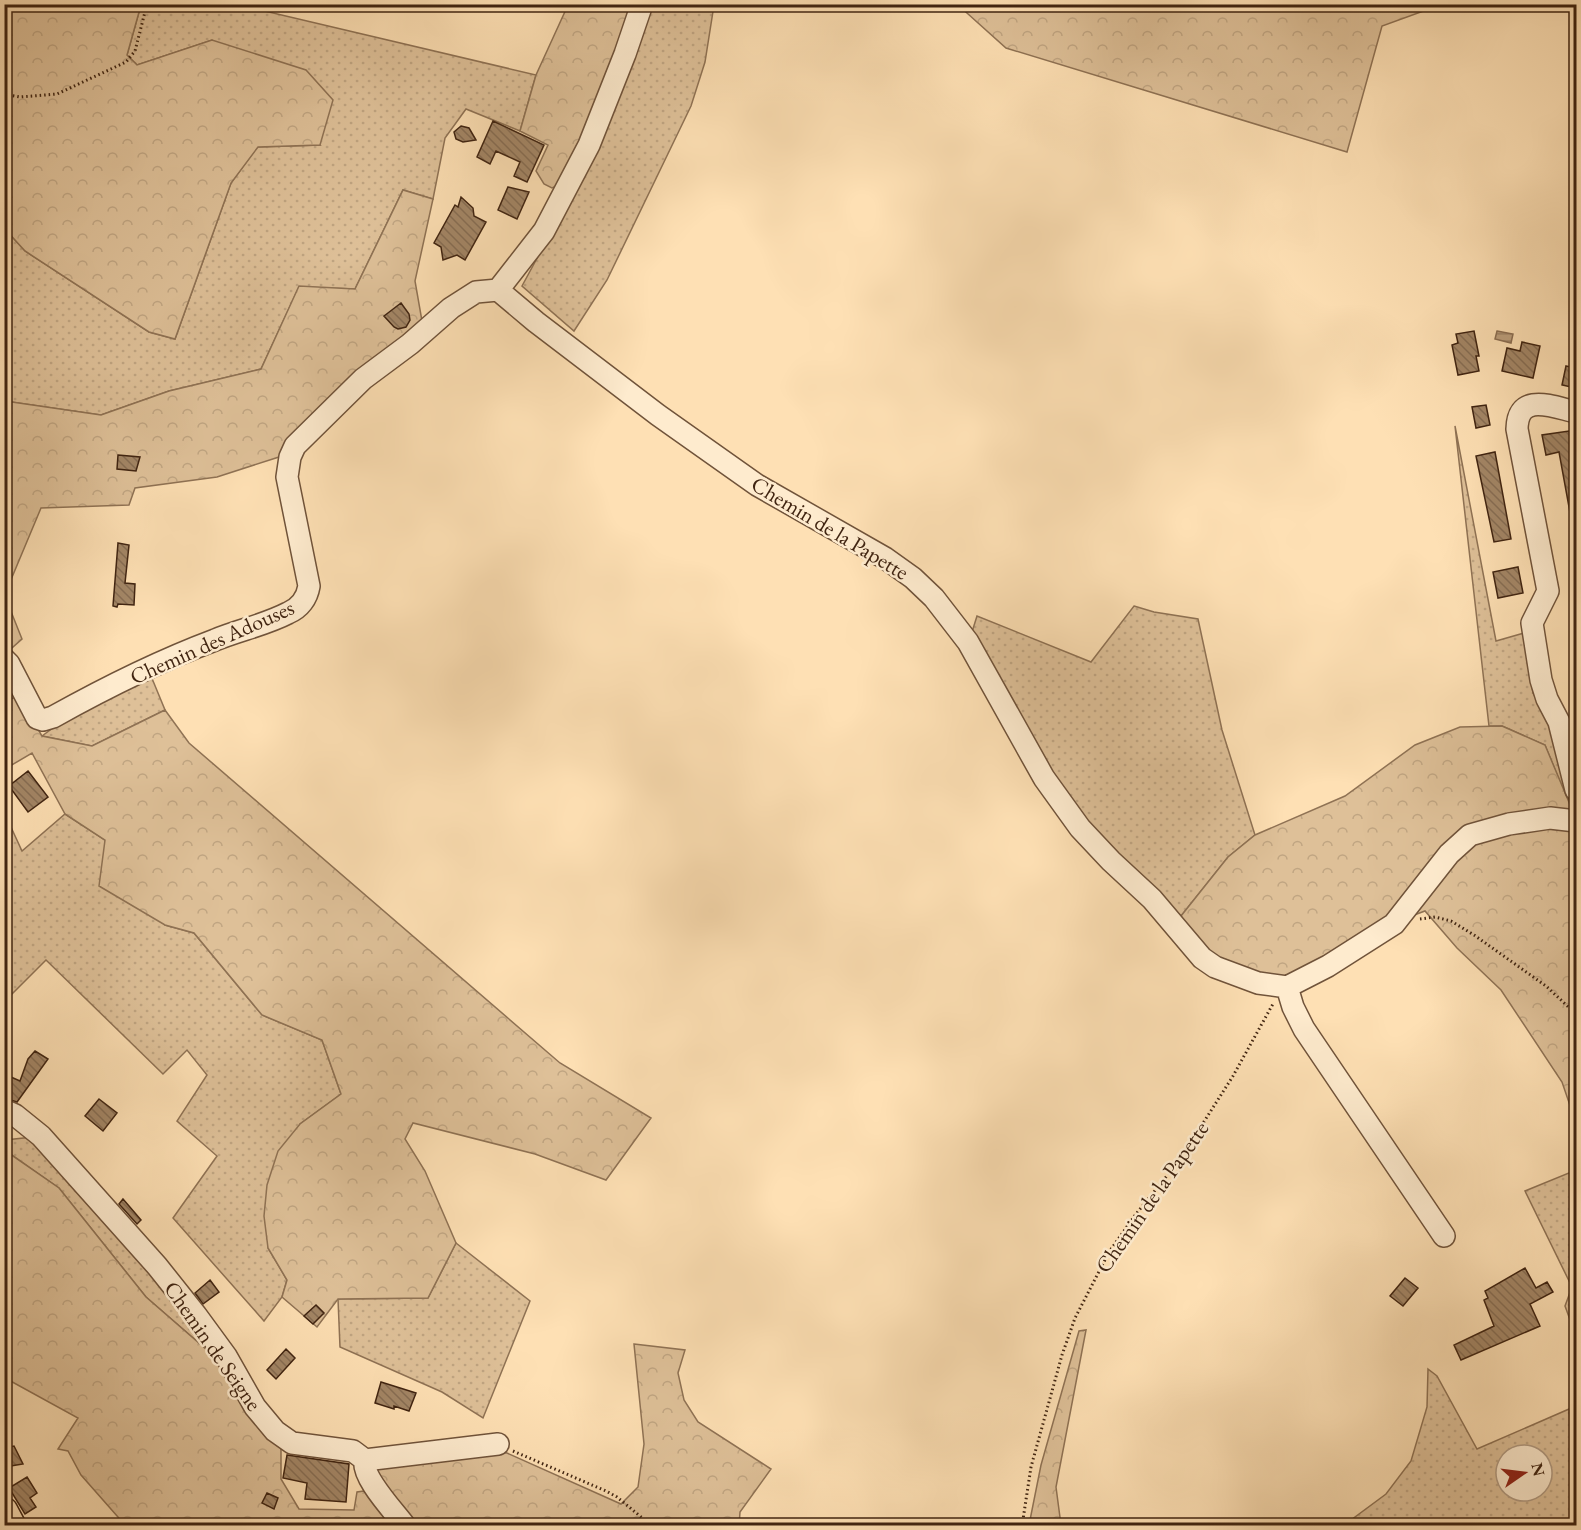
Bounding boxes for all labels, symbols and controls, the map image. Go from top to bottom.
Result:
street label: Chemin de la Papette [746,470,914,587]
street label: Chemin des Adouses [125,593,299,691]
street label: Chemin de la Papette [1089,1115,1215,1279]
street label: Chemin de Seigne [157,1275,269,1417]
north arrow [1494,1443,1554,1503]
text: N [1526,1461,1550,1478]

